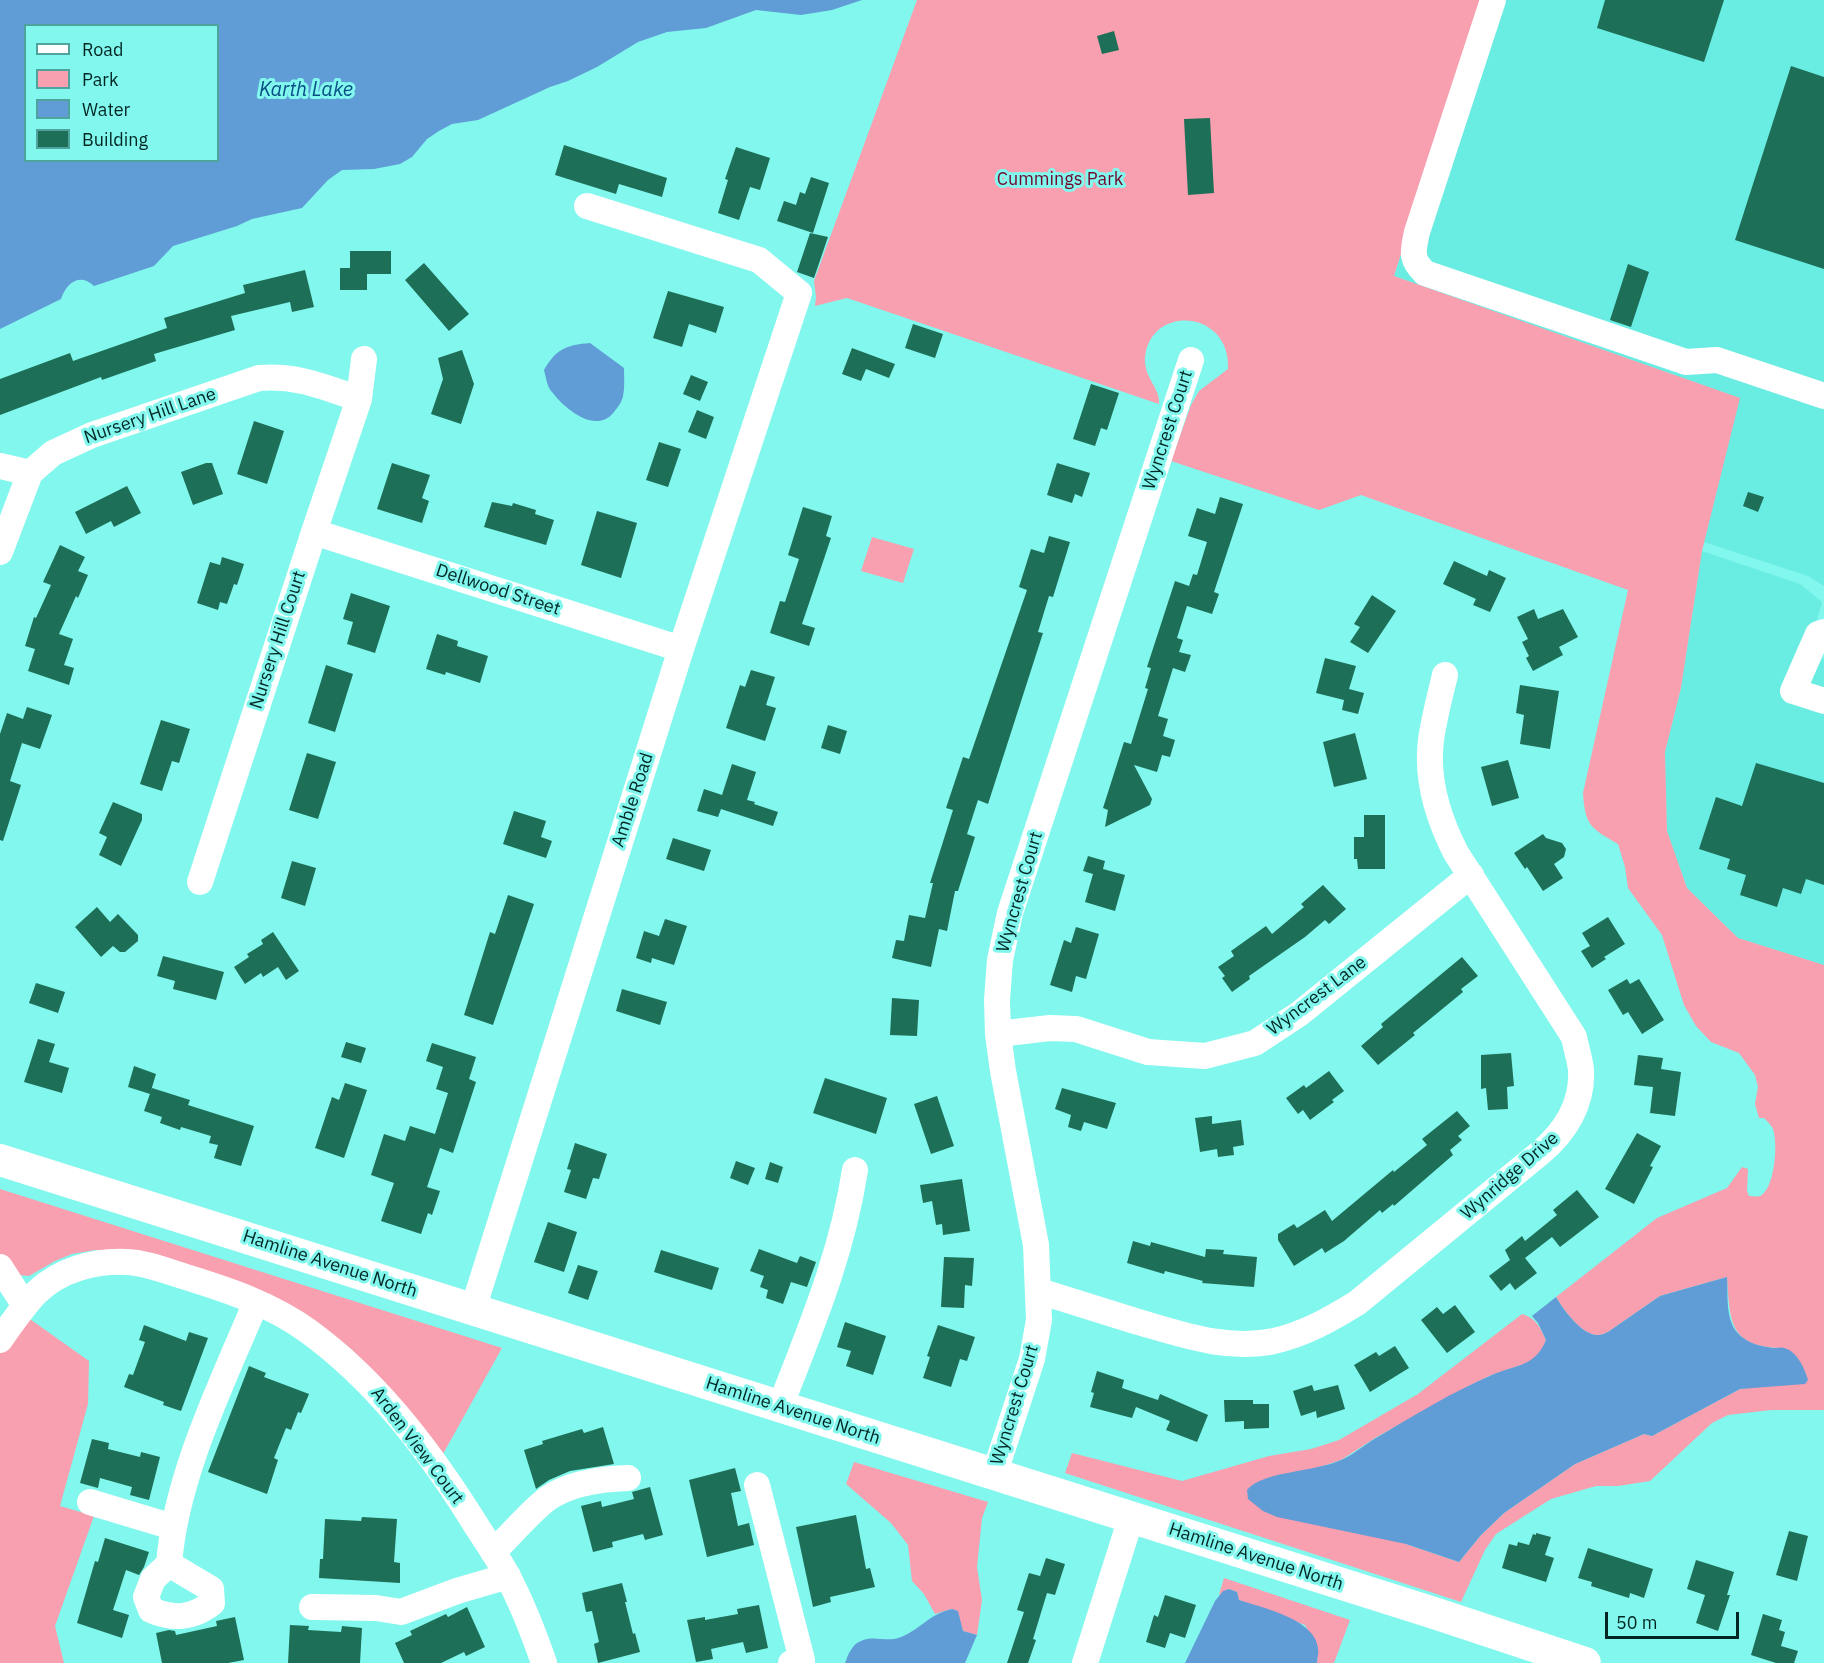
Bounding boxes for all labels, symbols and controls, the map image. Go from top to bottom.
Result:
legend [24,24,219,162]
text: Road [82,38,123,61]
text: Park [82,68,118,91]
water label: Karth Lake [259,78,353,102]
text: Water [82,98,130,121]
text: Building [82,128,148,151]
park label: Cummings Park [997,169,1123,191]
street label: Wyncrest Court [1139,368,1197,492]
street label: Nursery Hill Lane [81,383,219,449]
street label: Dellwood Street [433,560,563,620]
street label: Nursery Hill Court [245,568,311,712]
street label: Amble Road [608,750,658,850]
street label: Wyncrest Court [992,829,1048,955]
street label: Wyncrest Lane [1263,952,1371,1040]
street label: Wynridge Drive [1457,1128,1563,1224]
street label: Hamline Avenue North [240,1226,420,1302]
street label: Wyncrest Court [986,1342,1044,1468]
street label: Hamline Avenue North [703,1373,883,1449]
street label: Arden View Court [366,1383,468,1509]
street label: Hamline Avenue North [1166,1519,1346,1595]
scale bar [1608,1600,1742,1638]
text: 50 m [1616,1611,1658,1634]

